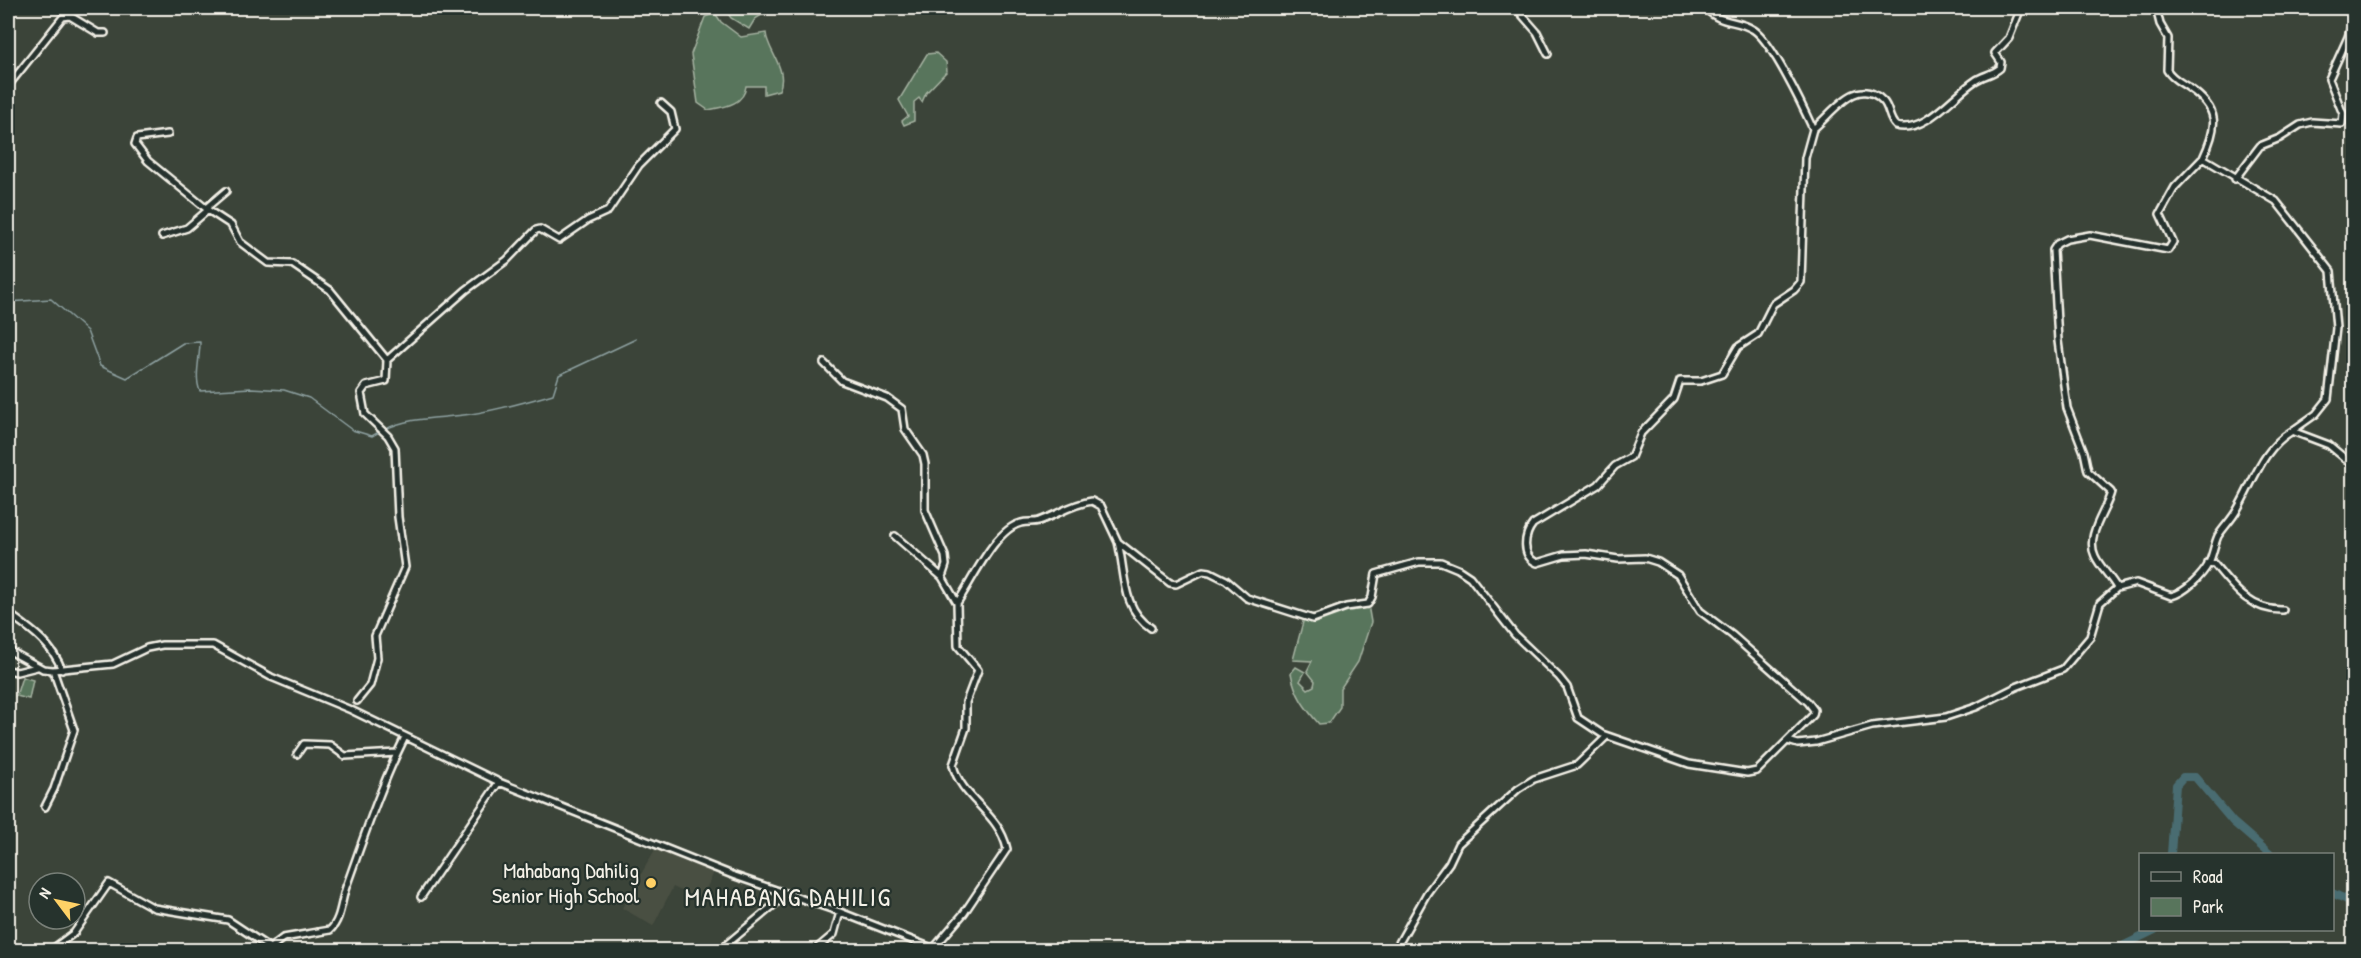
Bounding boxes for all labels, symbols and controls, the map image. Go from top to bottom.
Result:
legend [2139,853,2334,931]
place label: Mahabang Dahilig Senior High School [492,855,639,910]
text: Road [2193,864,2223,889]
north arrow [27,871,87,931]
marker: Mahabang Dahilig Senior High School [644,876,658,890]
district label: MAHABANG DAHILIG [685,879,891,914]
text: N [33,883,56,902]
text: Park [2193,894,2224,919]

